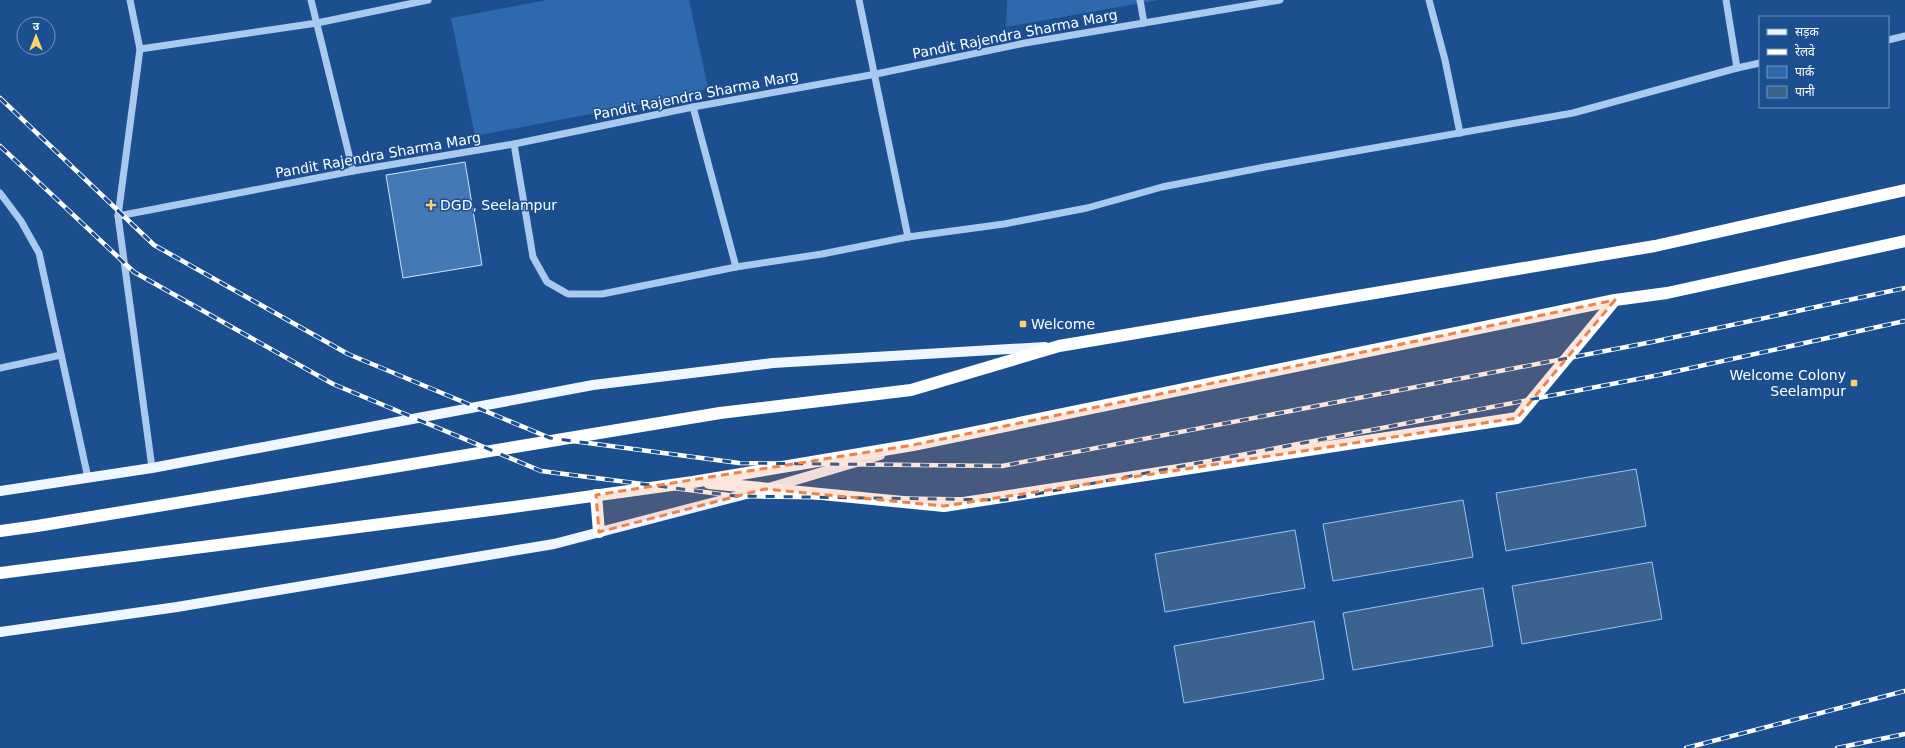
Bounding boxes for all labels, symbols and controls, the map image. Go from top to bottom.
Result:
street label: Pandit Rajendra Sharma Marg [911,6,1119,62]
north arrow [16,16,56,56]
legend [1759,16,1889,108]
text: उ [33,20,40,33]
text: सड़क [1795,25,1820,39]
text: रेलवे [1795,44,1815,59]
text: पार्क [1795,65,1815,79]
street label: Pandit Rajendra Sharma Marg [592,67,800,123]
text: पानी [1795,84,1816,99]
street label: Pandit Rajendra Sharma Marg [274,129,482,181]
place label: DGD, Seelampur [440,197,557,213]
marker: DGD, Seelampur [425,199,437,211]
place label: Welcome [1031,316,1095,332]
marker: Welcome [1018,319,1028,329]
place label: Welcome Colony Seelampur [1730,367,1846,399]
marker: Welcome Colony Seelampur [1849,378,1859,388]

